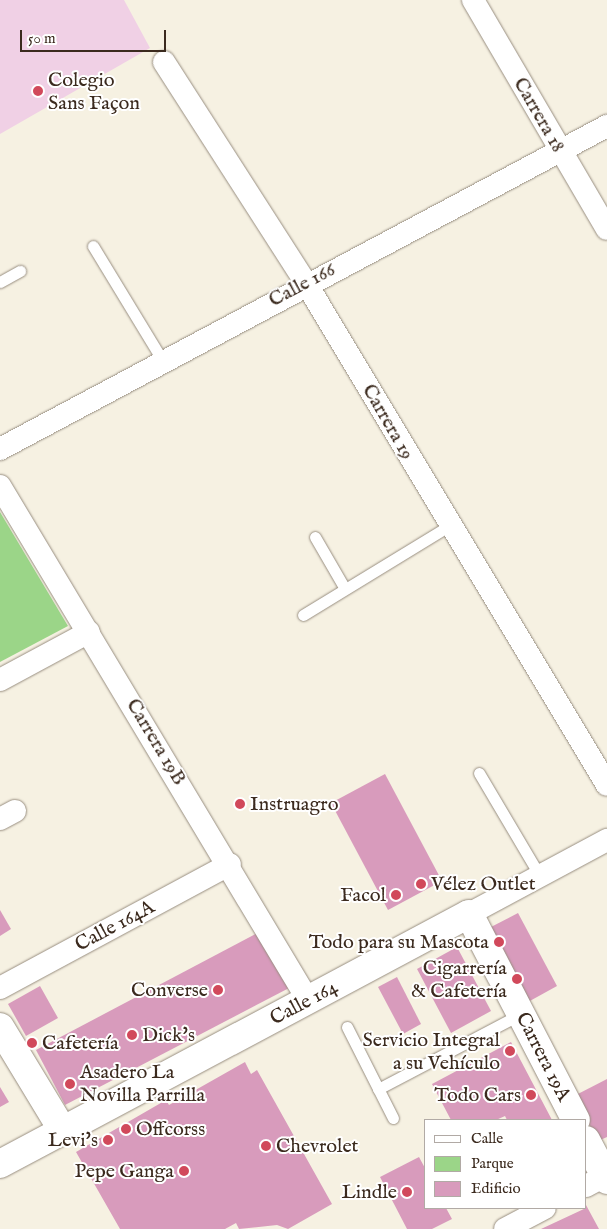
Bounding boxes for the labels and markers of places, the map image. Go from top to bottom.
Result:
place label: Colegio Sans Façon [48,68,140,115]
marker: Colegio Sans Façon [32,85,44,97]
place label: Instruagro [250,792,338,816]
marker: Instruagro [234,798,246,810]
place label: Vélez Outlet [431,872,536,896]
marker: Vélez Outlet [415,878,427,890]
place label: Facol [340,883,386,907]
marker: Facol [390,889,402,901]
place label: Todo para su Mascota [309,930,489,954]
marker: Todo para su Mascota [493,936,505,948]
place label: Cigarrería & Cafetería [411,956,507,1003]
marker: Cigarrería & Cafetería [511,973,523,985]
place label: Converse [131,978,208,1002]
marker: Converse [212,984,224,996]
place label: Dick's [142,1023,195,1047]
place label: Servicio Integral a su Vehículo [363,1028,500,1075]
marker: Dick's [126,1029,138,1041]
place label: Cafetería [42,1031,119,1055]
marker: Cafetería [26,1037,38,1049]
marker: Servicio Integral a su Vehículo [504,1045,516,1057]
place label: Asadero La Novilla Parrilla [80,1060,205,1107]
marker: Asadero La Novilla Parrilla [64,1078,76,1090]
place label: Todo Cars [434,1083,521,1107]
marker: Todo Cars [525,1089,537,1101]
place label: Offcorss [136,1117,205,1141]
marker: Offcorss [120,1123,132,1135]
place label: Levi's [48,1128,98,1152]
marker: Levi's [102,1134,114,1146]
place label: Chevrolet [276,1134,358,1158]
marker: Chevrolet [260,1140,272,1152]
place label: Pepe Ganga [74,1159,174,1183]
marker: Pepe Ganga [178,1165,190,1177]
place label: Lindle [342,1180,397,1204]
marker: Lindle [401,1186,413,1198]

